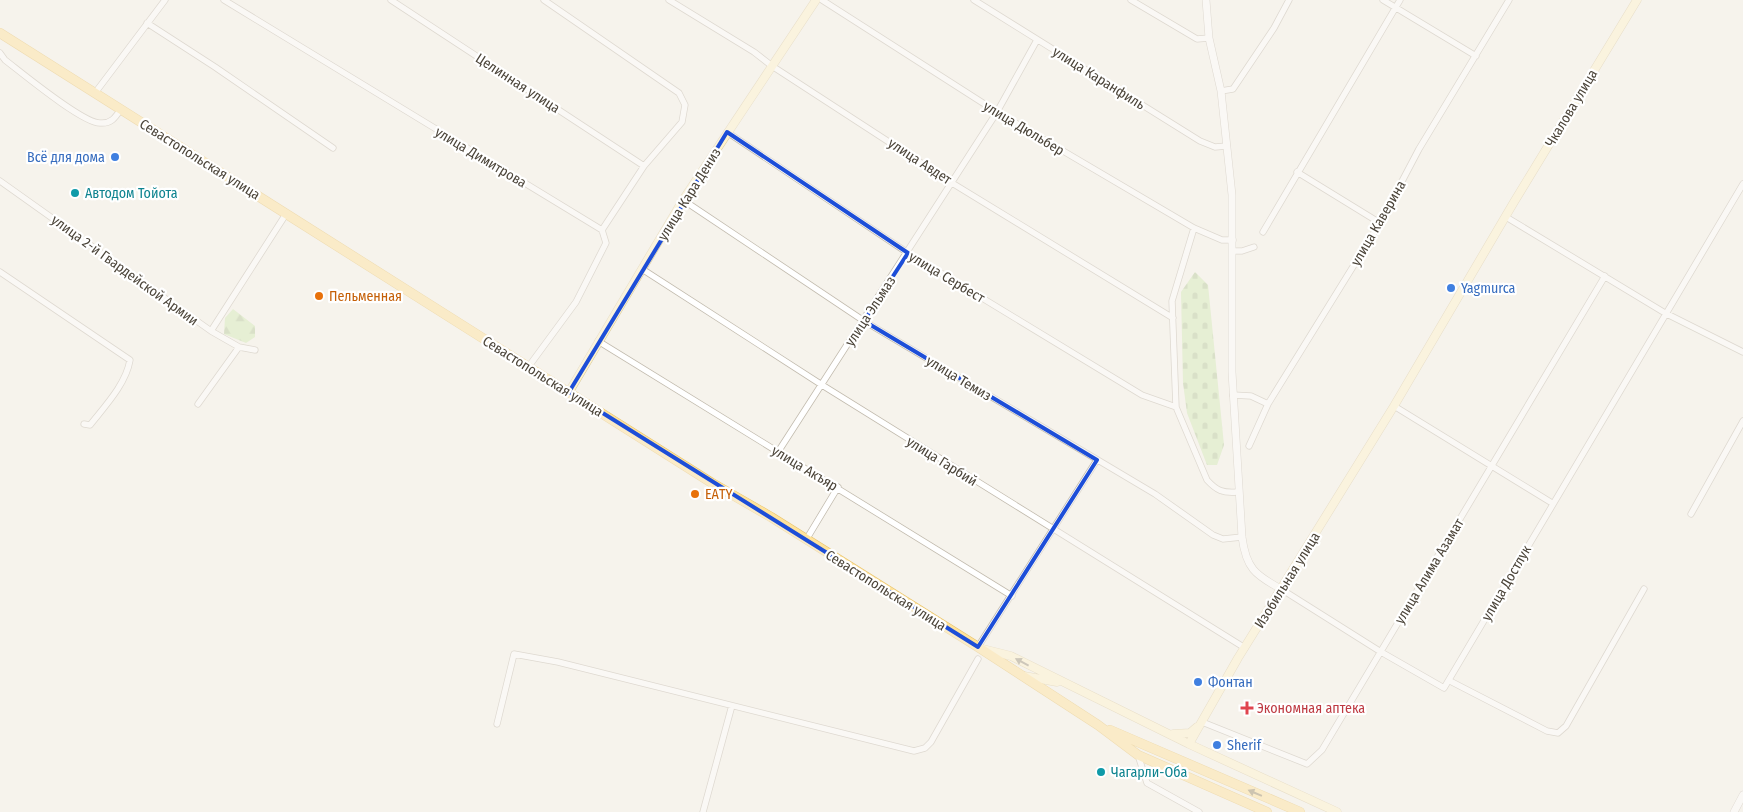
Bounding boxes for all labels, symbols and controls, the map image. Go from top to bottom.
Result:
street label: улица Каранфиль [1049,43,1149,114]
street label: Целинная улица [472,50,563,117]
street label: Чкалова улица [1542,66,1601,150]
street label: улица Дюльбер [980,98,1067,159]
street label: Севастопольская улица [136,115,263,204]
street label: улица Димитрова [432,123,530,192]
street label: улица Авдет [885,135,955,188]
street label: улица Кара Дениз [654,145,725,244]
place label: Всё для дома [27,149,105,166]
marker: Всё для дома [109,151,121,163]
street label: улица Каверина [1347,177,1410,269]
place label: Автодом Тойота [85,185,178,202]
marker: Автодом Тойота [69,187,81,199]
street label: улица 2-й Гвардейской Армии [48,211,201,329]
street label: улица Сербест [906,248,988,307]
street label: улица Эльмаз [841,273,899,350]
place label: Yagmurca [1461,280,1516,297]
marker: Yagmurca [1445,282,1457,294]
place label: Пельменная [329,288,402,305]
marker: Пельменная [313,290,325,302]
street label: Севастопольская улица [479,332,606,421]
street label: улица Темиз [923,352,995,405]
street label: улица Гарбий [903,433,980,490]
street label: улица Акъяр [769,442,841,495]
place label: EАTY [705,486,732,503]
marker: EАTY [689,488,701,500]
street label: улица Алима Азамат [1391,515,1468,627]
street label: Изобильная улица [1251,529,1324,631]
street label: улица Достлук [1478,542,1535,624]
street label: Севастопольская улица [822,546,949,635]
one-way arrow [1015,657,1029,666]
place label: Фонтан [1208,674,1253,691]
marker: Фонтан [1192,676,1204,688]
place label: Экономная аптека [1257,700,1365,717]
marker: Экономная аптека [1241,702,1253,714]
place label: Sherif [1227,737,1263,754]
marker: Sherif [1211,739,1223,751]
place label: Чагарли-Оба [1111,764,1187,781]
marker: Чагарли-Оба [1095,766,1107,778]
one-way arrow [1248,788,1262,796]

